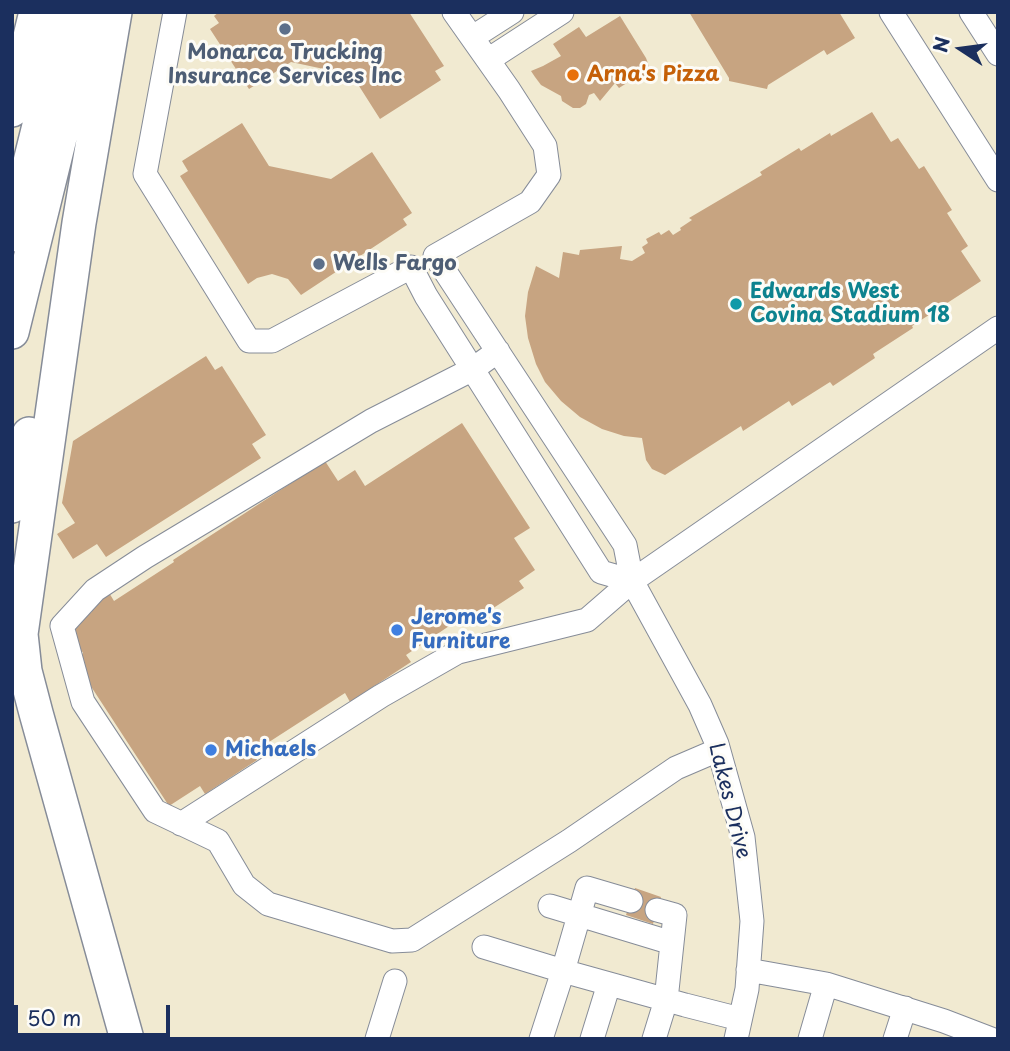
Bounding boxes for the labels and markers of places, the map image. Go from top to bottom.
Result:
marker: Monarca Trucking Insurance Services Inc [277,21,293,37]
place label: Monarca Trucking Insurance Services Inc [168,40,402,90]
place label: Arna's Pizza [587,62,719,88]
marker: Arna's Pizza [565,67,581,83]
place label: Wells Fargo [333,251,457,277]
marker: Wells Fargo [311,256,327,272]
place label: Edwards West Covina Stadium 18 [750,279,950,329]
marker: Edwards West Covina Stadium 18 [728,296,744,312]
place label: Jerome's Furniture [411,605,510,655]
marker: Jerome's Furniture [389,622,405,638]
place label: Michaels [225,737,316,763]
marker: Michaels [203,742,219,758]

